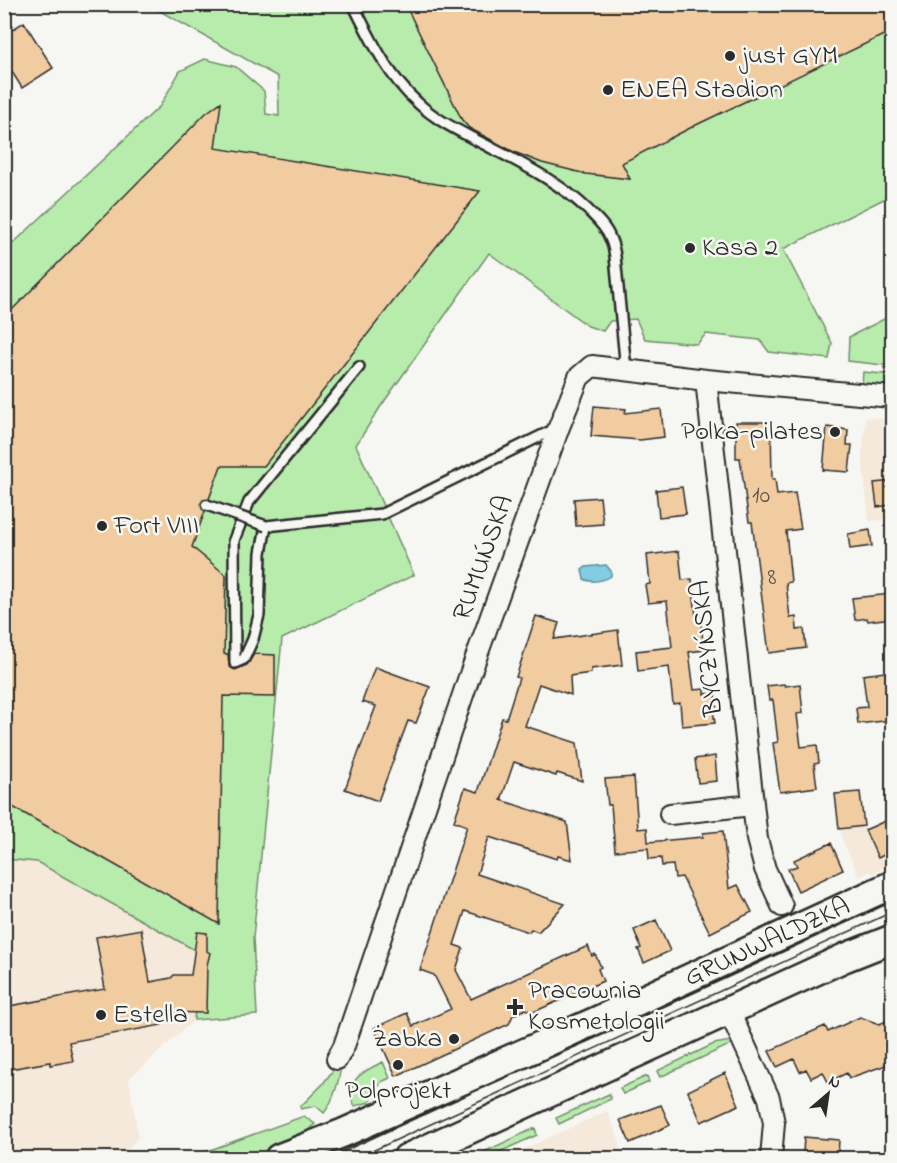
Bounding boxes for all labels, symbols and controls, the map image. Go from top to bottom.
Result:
place label: just GYM [739,37,838,76]
marker: just GYM [723,49,737,63]
place label: ENEA Stadion [620,71,783,110]
marker: ENEA Stadion [601,83,615,97]
place label: Kasa 2 [702,229,778,268]
marker: Kasa 2 [683,241,697,255]
place label: Polka-pilates [681,413,823,452]
marker: Polka-pilates [828,425,842,439]
house number: 10 [752,479,770,514]
street label: RUMUŃSKA [443,490,525,626]
place label: Fort VIII [113,507,199,546]
marker: Fort VIII [95,519,109,533]
house number: 8 [768,561,777,596]
street label: BYCZYŃSKA [681,578,735,719]
street label: GRUNWALDZKA [678,887,857,997]
place label: Pracownia Kosmetologii [528,972,665,1042]
place label: Estella [113,996,188,1035]
marker: Pracownia Kosmetologii [506,998,524,1016]
marker: Estella [94,1008,108,1022]
place label: Żabka [372,1020,442,1059]
marker: Żabka [447,1032,461,1046]
marker: Polprojekt [391,1058,405,1072]
north arrow [798,1064,858,1124]
text: N [824,1070,845,1096]
place label: Polprojekt [345,1072,451,1111]

